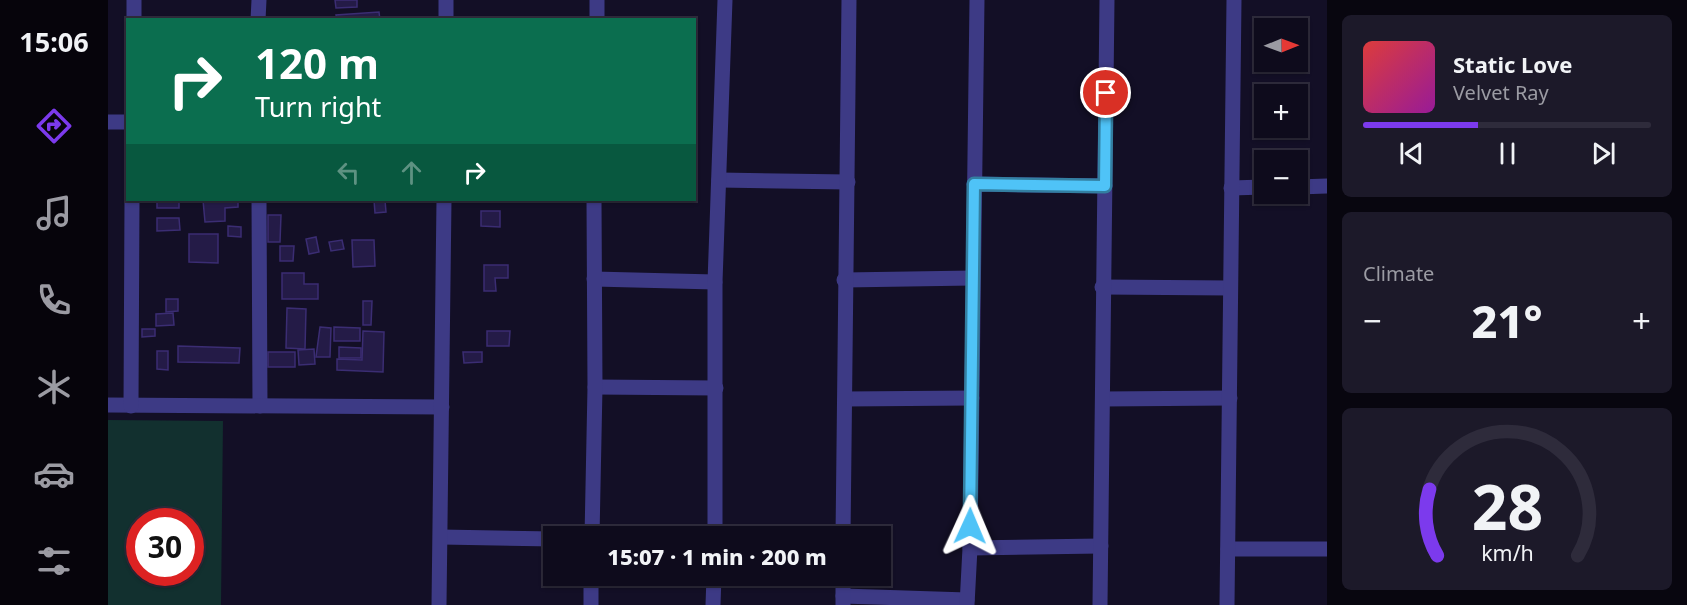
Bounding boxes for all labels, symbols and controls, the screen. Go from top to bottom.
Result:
north arrow [1254,18,1308,72]
map controls [1254,18,1308,204]
text: 15:06 [19,23,89,60]
text: 120 m [255,34,379,91]
icon: right [156,42,234,120]
text: Static Love [1453,49,1572,79]
pin [1080,67,1131,118]
icon: arrive [1089,76,1122,109]
text: Velvet Ray [1453,79,1549,106]
button: + [1254,84,1308,138]
text: Turn right [255,88,381,125]
icon: directions [33,105,75,147]
icon: previous [1395,137,1428,170]
icon: pause [1491,137,1524,170]
icon: next [1587,137,1620,170]
button: − [1254,150,1308,204]
icon: left [332,156,365,189]
icon: ahead [395,156,428,189]
icon: right [458,156,491,189]
icon: music [33,192,75,234]
text: Climate [1363,260,1434,287]
icon: phone [33,279,75,321]
text: 21° [1471,290,1543,351]
text: − [1363,298,1382,343]
text: + [1632,298,1651,343]
icon: climate [33,366,75,408]
icon: car [33,453,75,495]
text: 28 [1471,463,1543,548]
position arrow [938,494,1002,558]
speed limit sign: 30 [126,508,204,586]
text: km/h [1481,539,1533,568]
icon: filters [33,540,75,582]
text: 15:07 · 1 min · 200 m [607,541,827,571]

